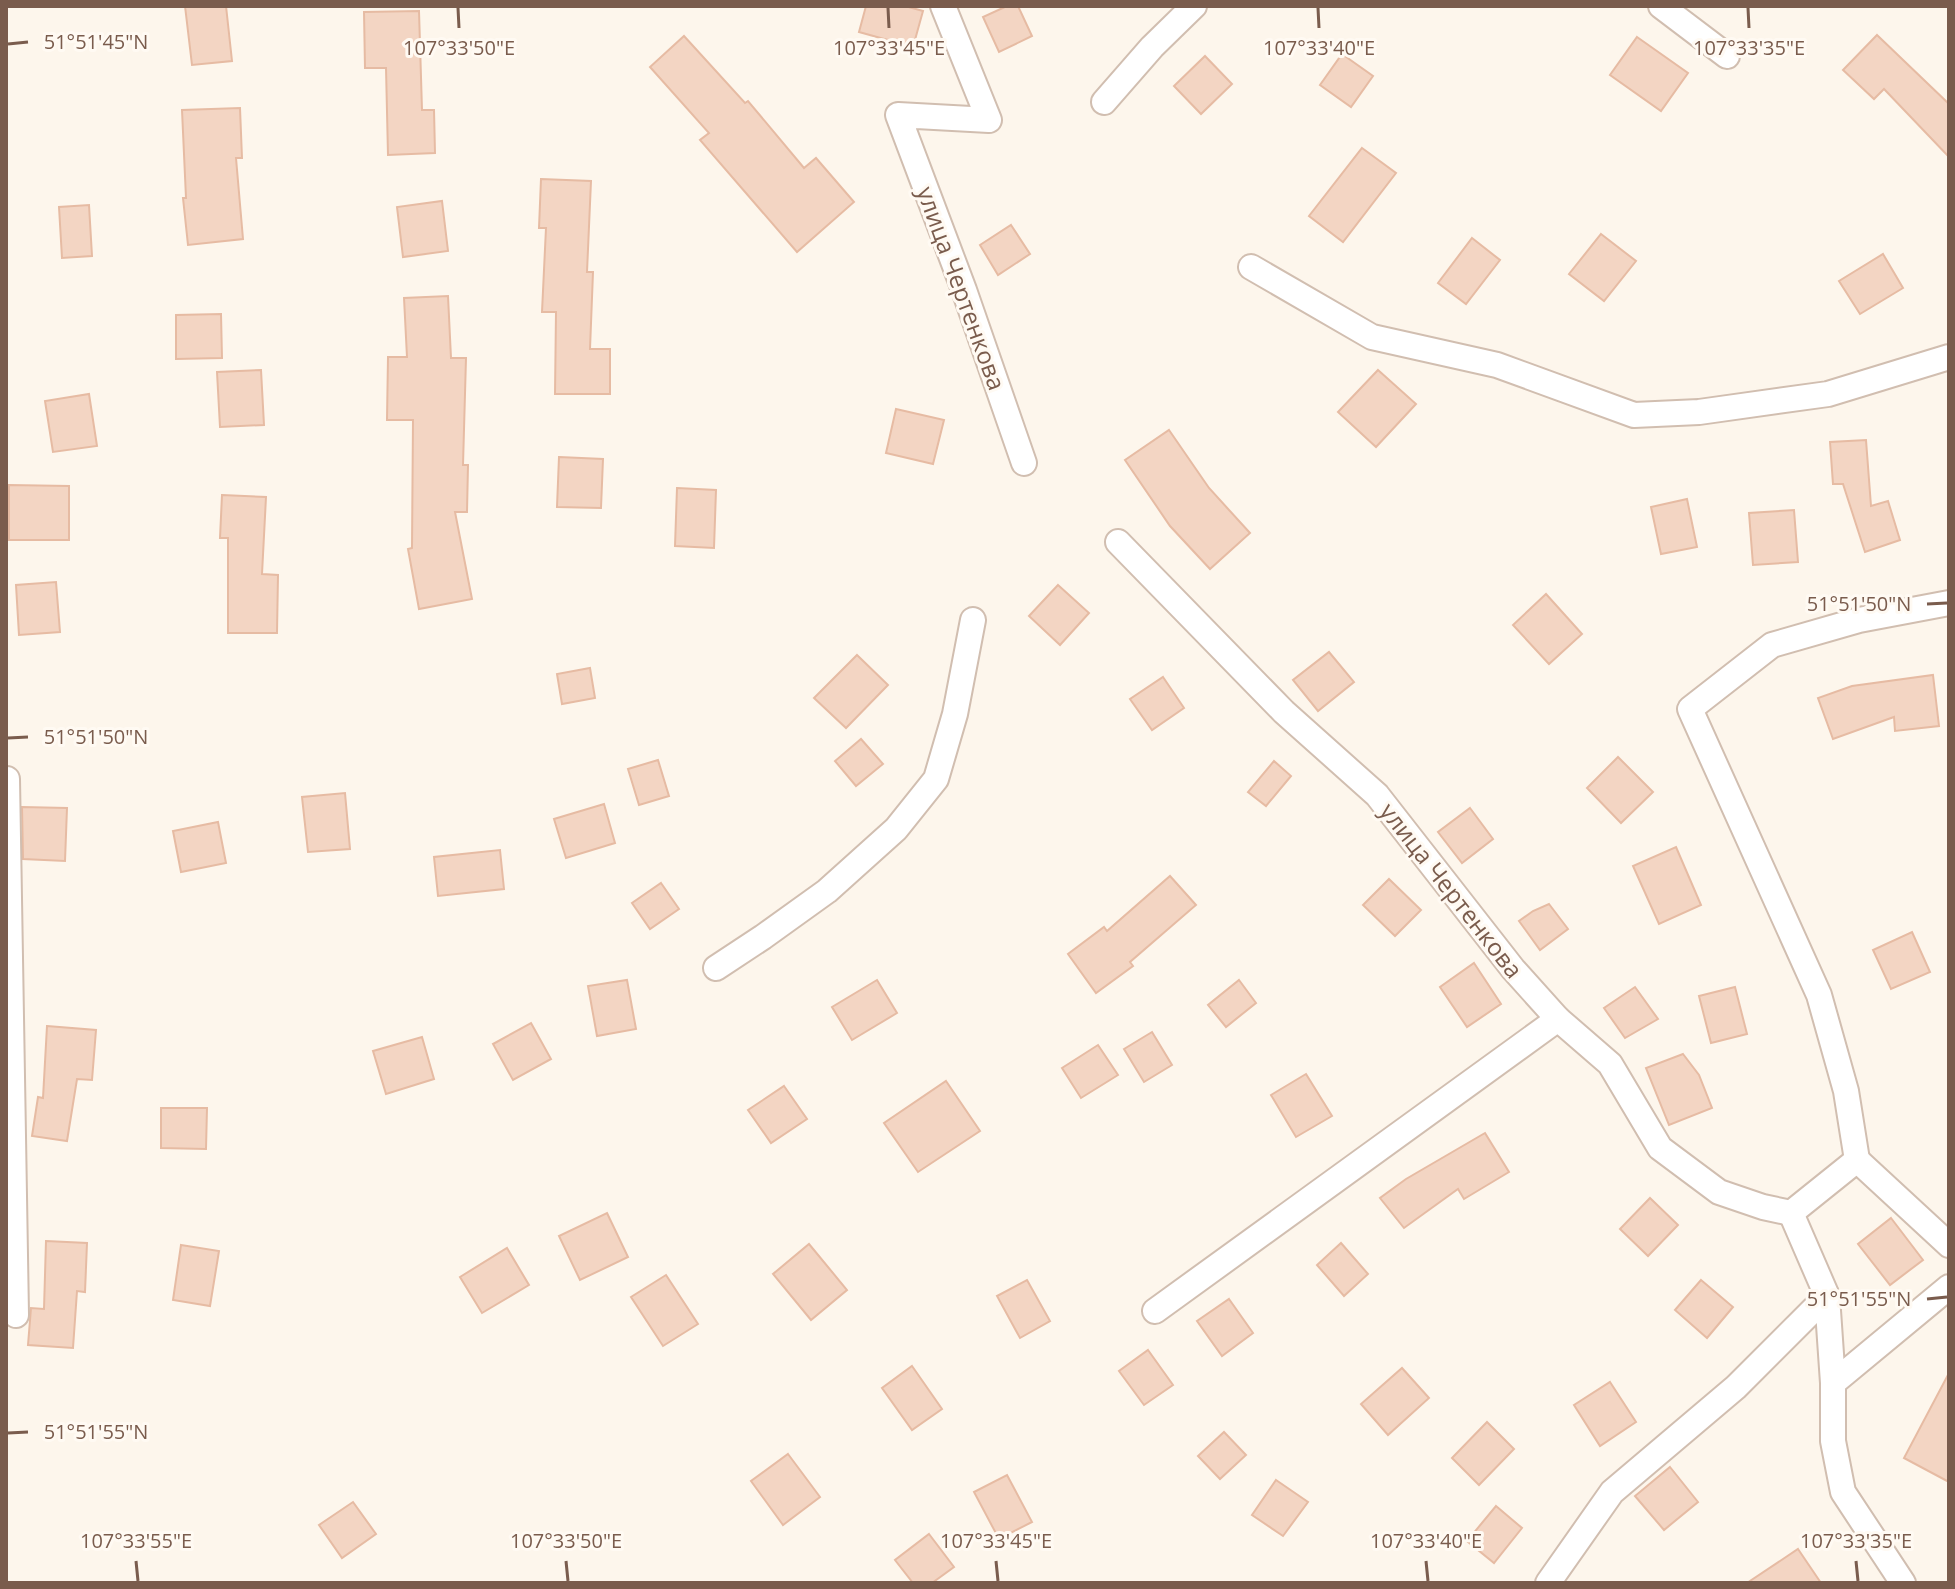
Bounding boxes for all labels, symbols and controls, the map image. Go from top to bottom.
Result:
text: 51°51'45"N [44,28,148,55]
text: 107°33'50"E [403,34,515,61]
text: 107°33'45"E [833,34,945,61]
text: 107°33'40"E [1263,34,1375,61]
text: 107°33'35"E [1693,34,1805,61]
street label: улица Чертенкова [910,182,1014,394]
text: 51°51'50"N [1807,590,1911,617]
text: 51°51'50"N [44,723,148,750]
street label: улица Чертенкова [1373,795,1531,985]
text: 51°51'55"N [1807,1285,1911,1312]
text: 51°51'55"N [44,1418,148,1445]
text: 107°33'55"E [80,1527,192,1554]
text: 107°33'50"E [510,1527,622,1554]
text: 107°33'45"E [940,1527,1052,1554]
text: 107°33'40"E [1370,1527,1482,1554]
text: 107°33'35"E [1800,1527,1912,1554]

